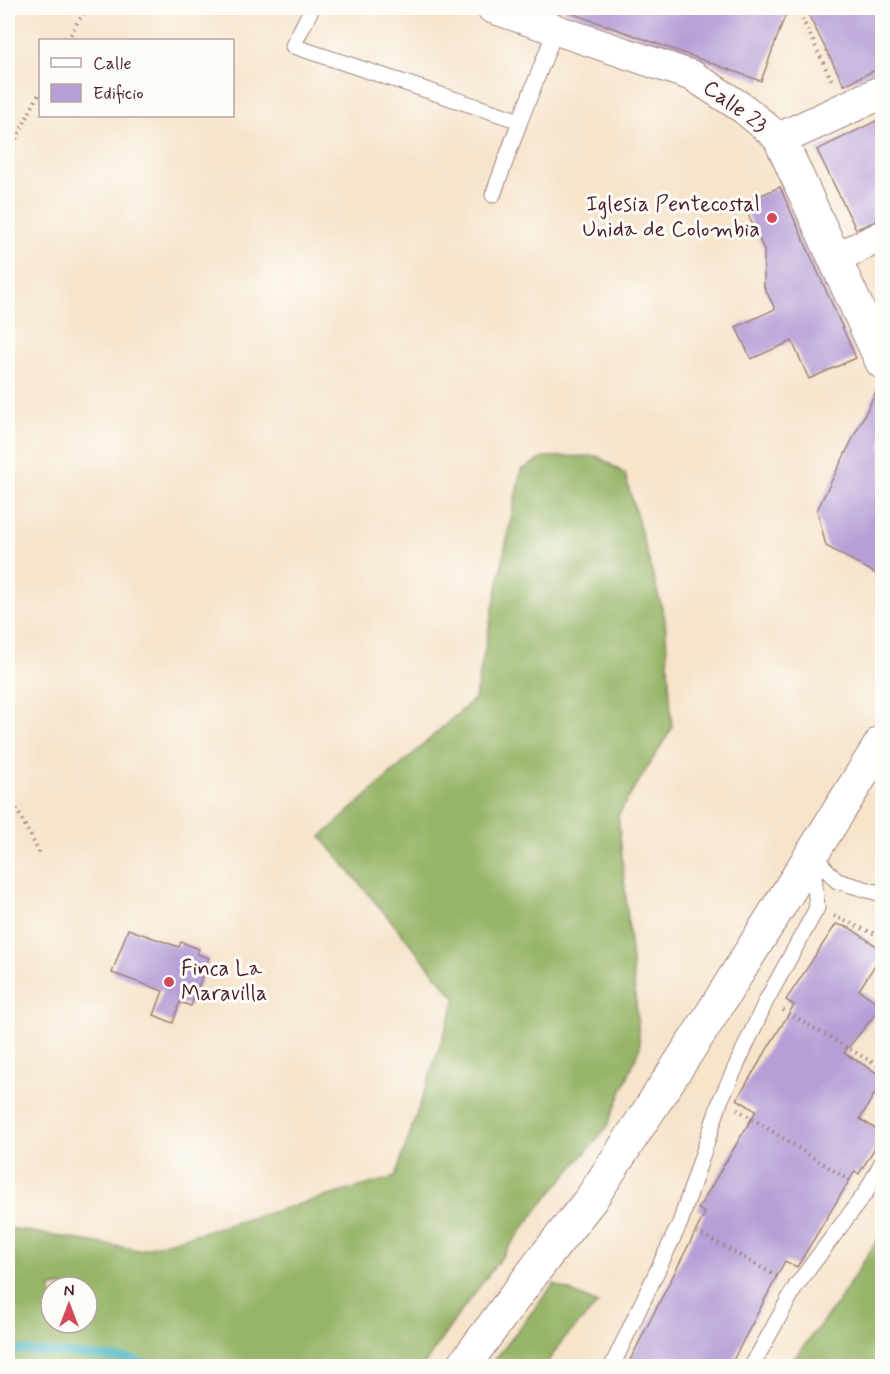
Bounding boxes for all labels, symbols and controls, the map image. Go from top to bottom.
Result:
legend [39,39,234,117]
text: Calle [93,52,132,76]
street label: Calle 23 [697,74,773,140]
text: Edificio [93,82,144,106]
place label: Iglesia Pentecostal Unida de Colombia [582,191,760,244]
marker: Iglesia Pentecostal Unida de Colombia [765,211,779,225]
place label: Finca La Maravilla [181,955,267,1008]
marker: Finca La Maravilla [162,975,176,989]
north arrow [39,1275,99,1335]
text: N [64,1281,74,1302]

